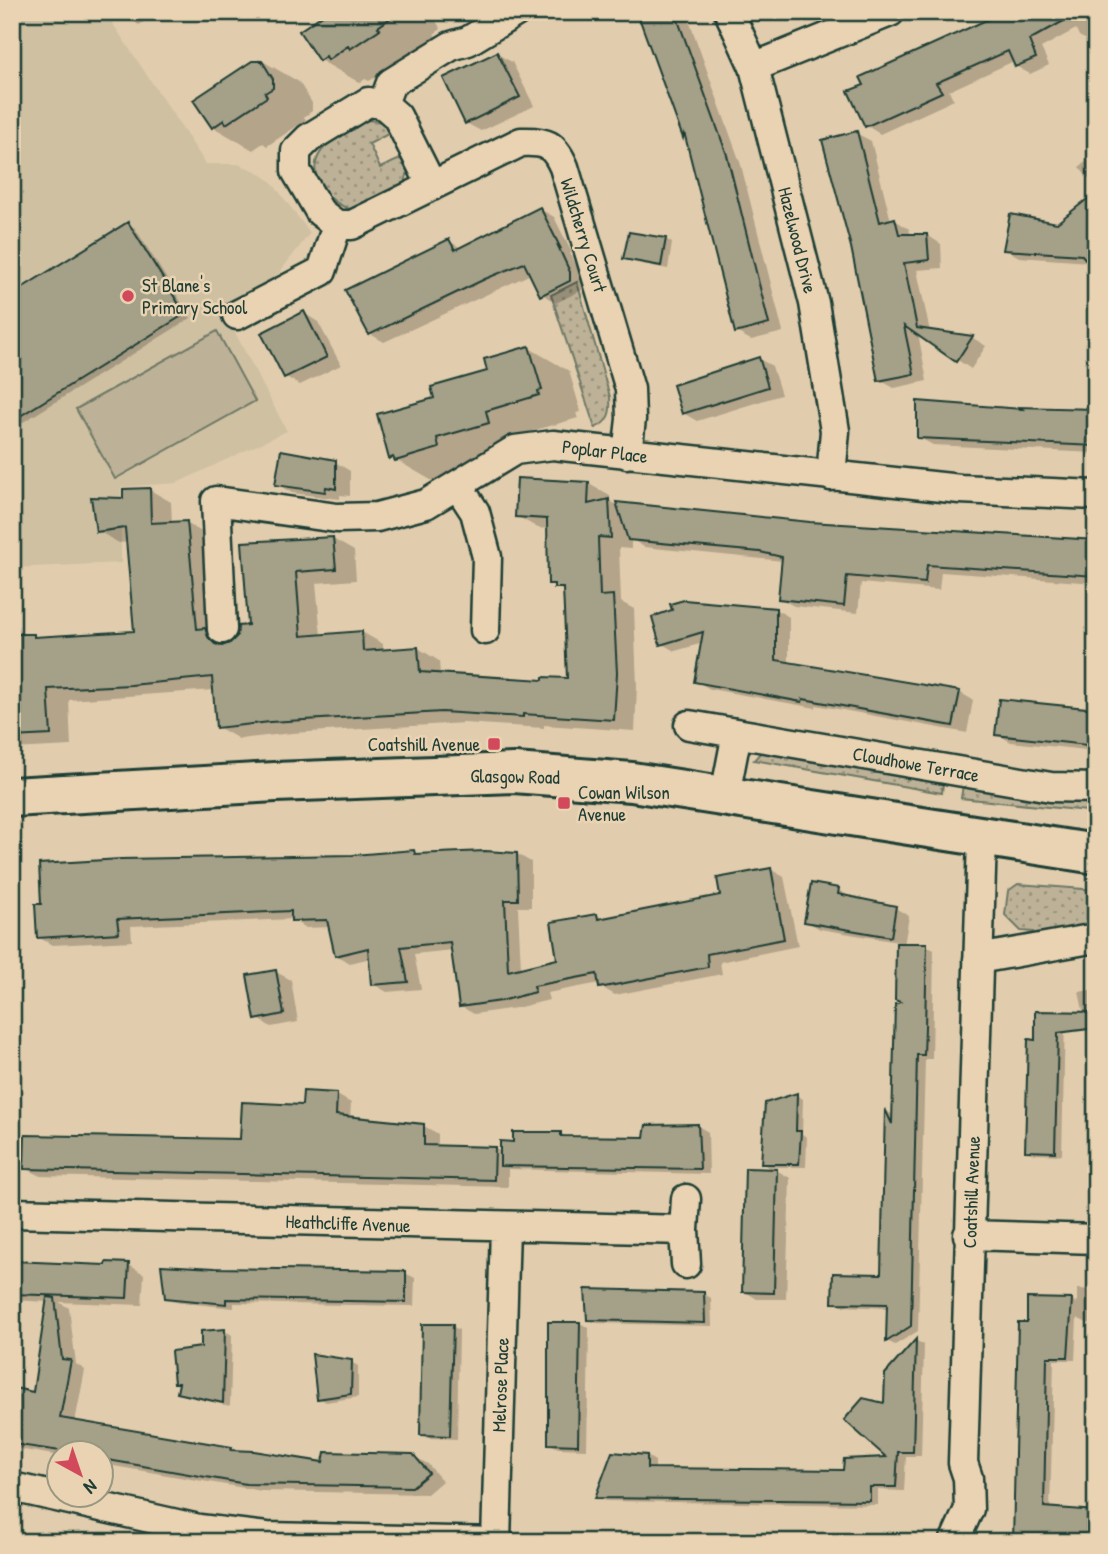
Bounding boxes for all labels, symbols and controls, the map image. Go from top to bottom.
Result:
street label: Wildcherry Court [554,175,614,296]
street label: Hazelwood Drive [772,184,824,296]
place label: St Blane's Primary School [142,272,248,320]
marker: St Blane's Primary School [120,288,136,304]
street label: Poplar Place [561,433,650,469]
place label: Coatshill Avenue [368,731,480,757]
marker: Coatshill Avenue [486,736,502,752]
street label: Cloudhowe Terrace [851,740,982,788]
street label: Glasgow Road [470,762,560,790]
place label: Cowan Wilson Avenue [578,779,670,827]
marker: Cowan Wilson Avenue [556,795,572,811]
street label: Coatshill Avenue [956,1135,986,1249]
street label: Heathcliffe Avenue [285,1208,411,1238]
street label: Melrose Place [485,1337,515,1433]
north arrow [46,1438,116,1508]
text: N [79,1474,103,1500]

